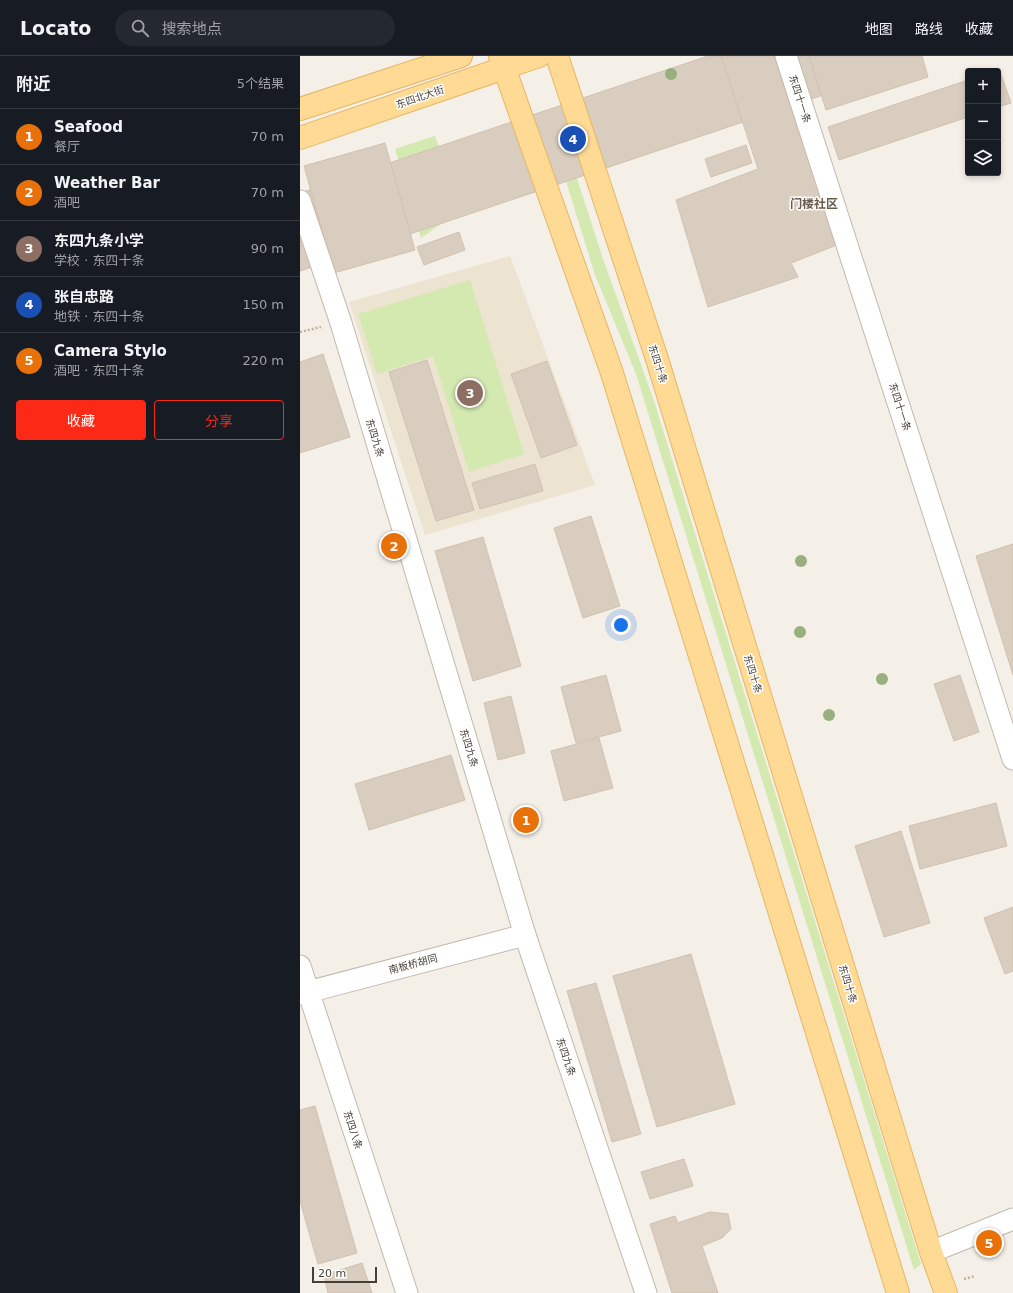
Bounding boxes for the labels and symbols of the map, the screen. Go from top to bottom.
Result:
street label: 东四十一条 [787,74,813,124]
street label: 东四北大街 [395,84,445,110]
pin: 4 [560,124,586,154]
district label: 门楼社区 [790,197,838,211]
street label: 东四十条 [647,343,669,385]
pin: 3 [457,378,483,408]
street label: 东四十一条 [887,382,913,432]
street label: 东四九条 [364,417,386,459]
pin: 2 [381,531,407,561]
your location [611,615,631,635]
street label: 东四十条 [742,653,764,695]
street label: 东四九条 [458,727,480,769]
pin: 1 [513,805,539,835]
street label: 南板桥胡同 [387,952,439,976]
street label: 东四十条 [837,963,859,1005]
street label: 东四九条 [554,1036,578,1078]
street label: 东四八条 [342,1109,364,1151]
pin: 5 [976,1228,1002,1258]
scale bar [312,1265,377,1284]

